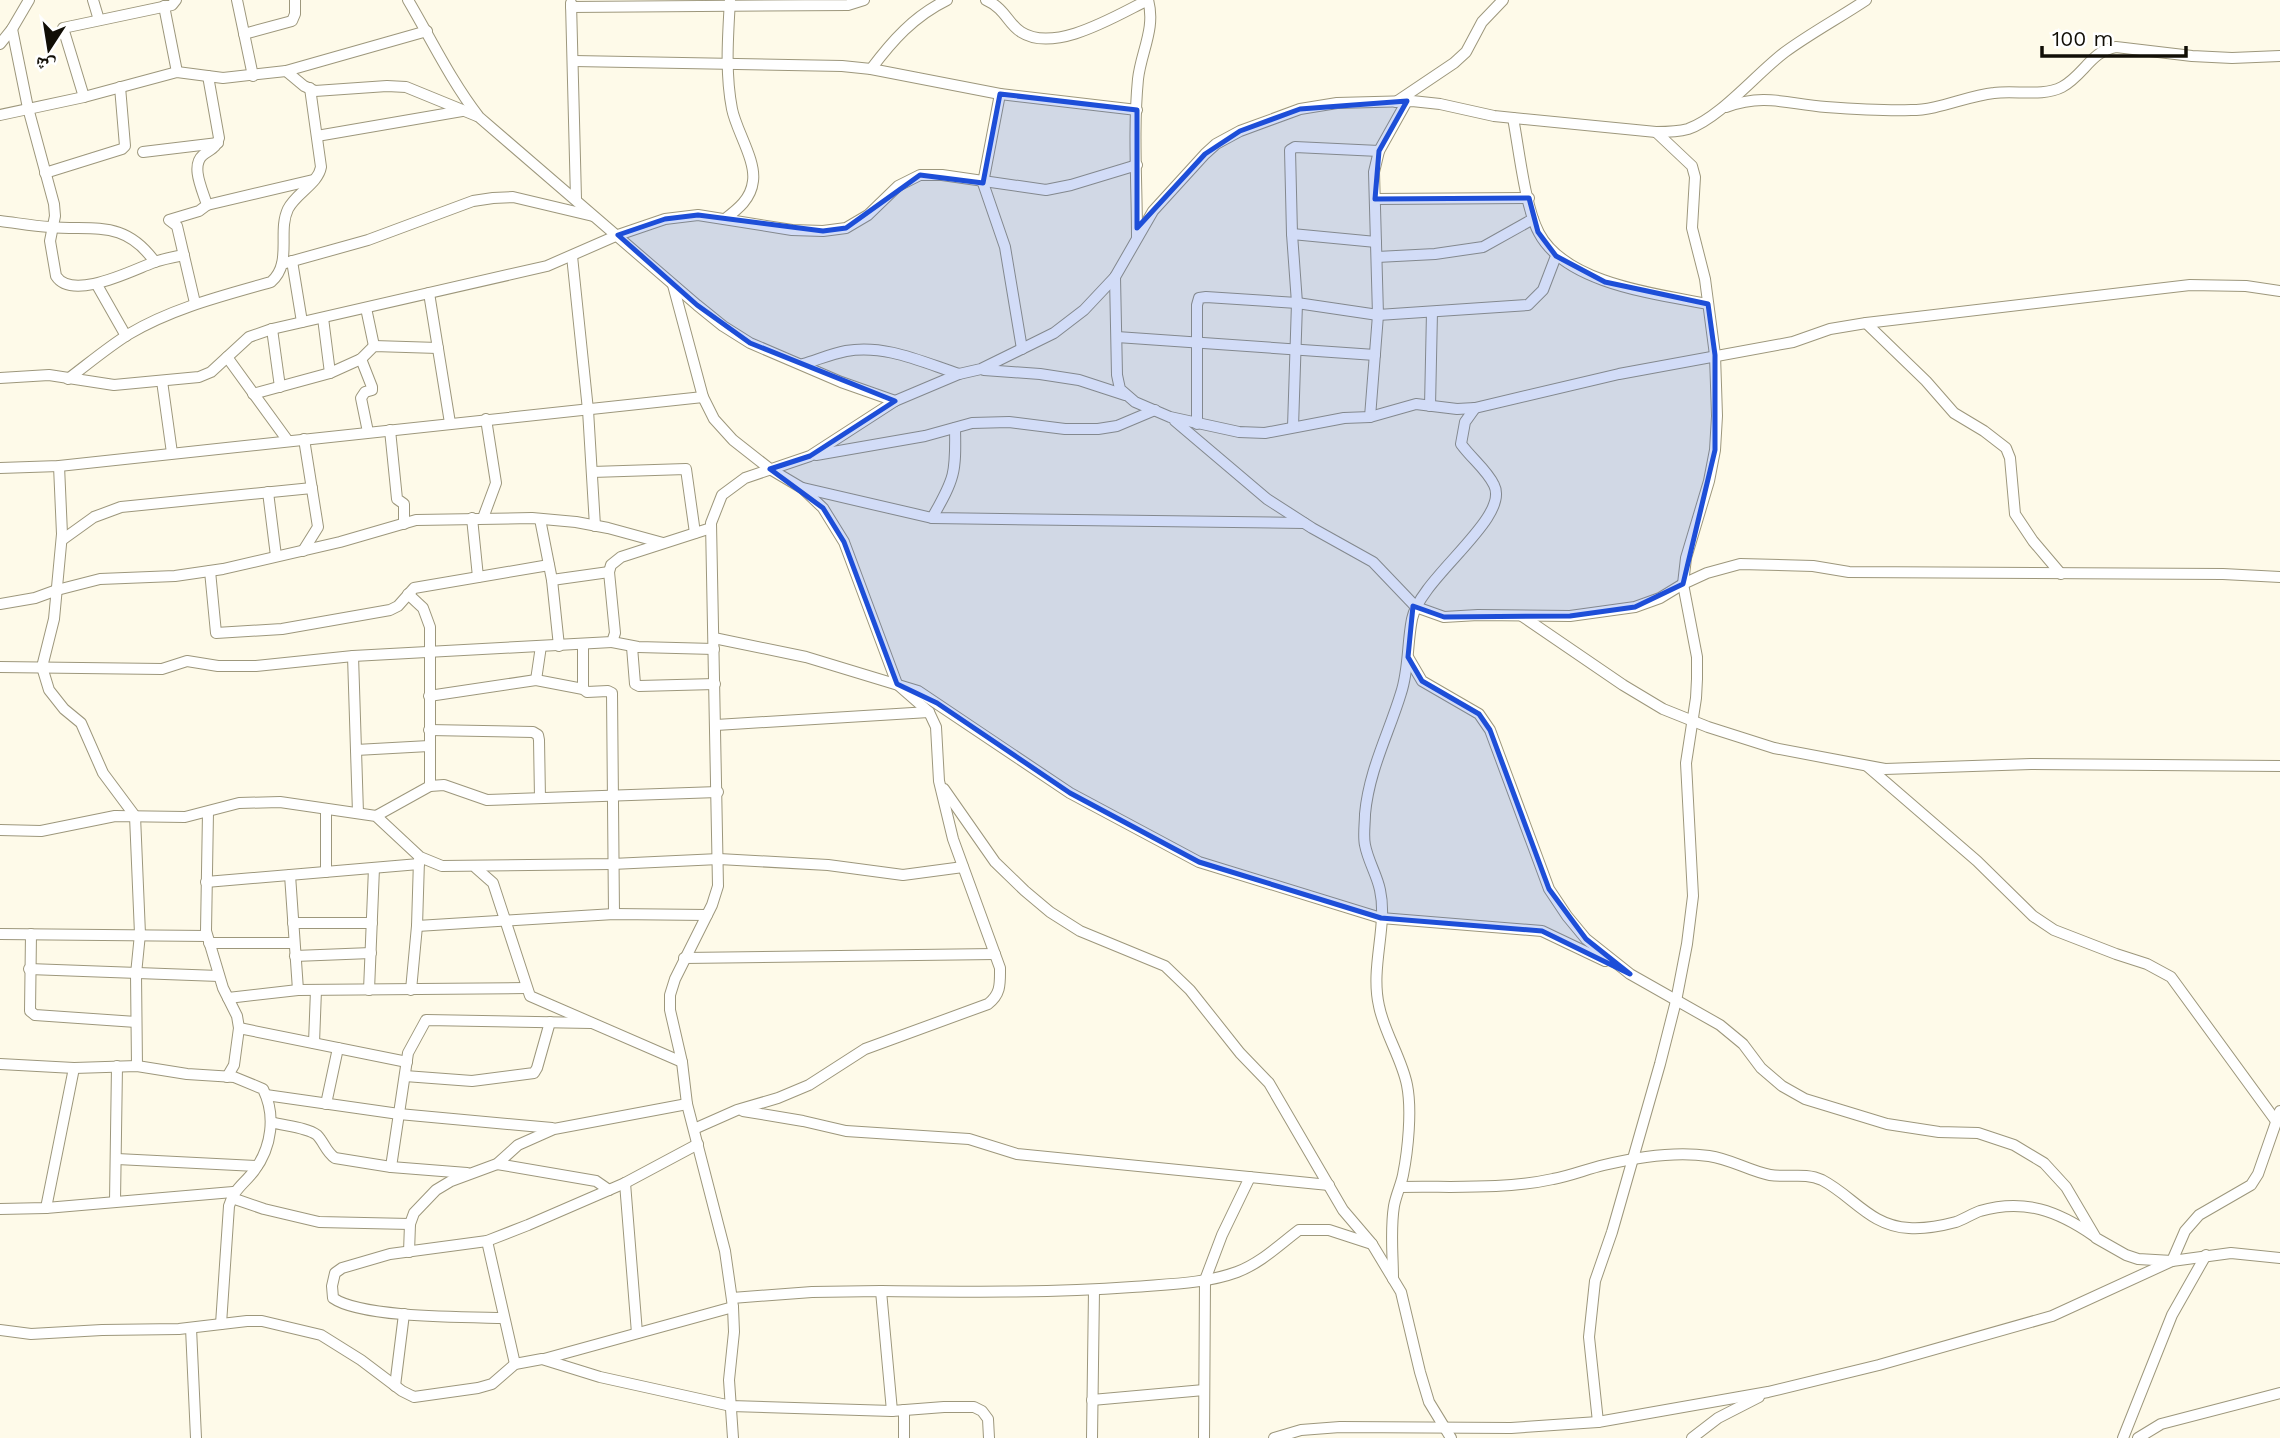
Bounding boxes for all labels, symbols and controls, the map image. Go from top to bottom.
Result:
north arrow [14,14,84,84]
scale bar [2042,14,2186,58]
text: 100 m [2052,26,2114,51]
text: ش [33,52,58,78]

